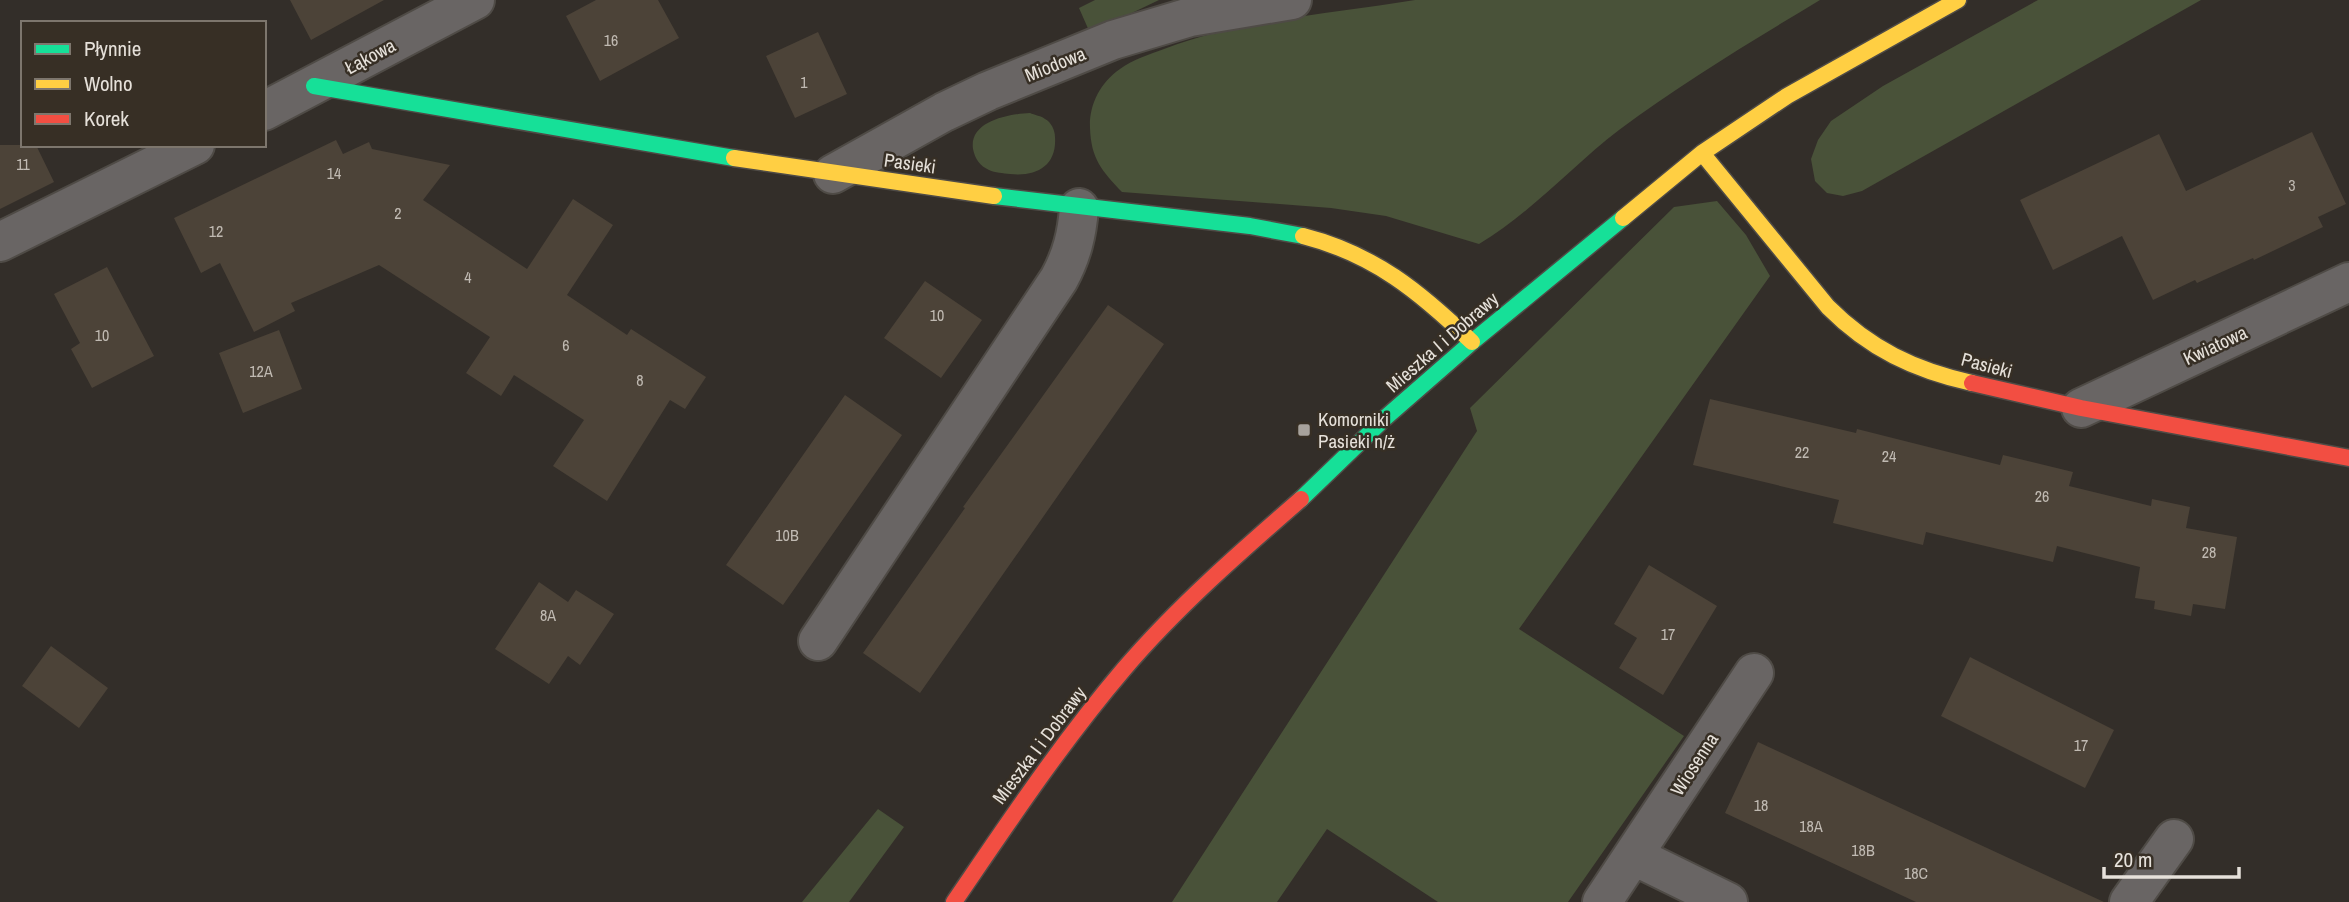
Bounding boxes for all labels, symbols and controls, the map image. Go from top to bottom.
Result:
legend [21,21,266,147]
house number: 16 [604,29,618,51]
street label: Łąkowa [340,32,400,80]
text: Płynnie [84,34,141,63]
street label: Miodowa [1021,40,1089,88]
text: Wolno [84,69,133,98]
house number: 1 [800,71,808,93]
text: Korek [84,104,129,133]
street label: Pasieki [882,147,938,179]
house number: 11 [16,153,31,175]
house number: 14 [327,162,341,184]
house number: 3 [2288,174,2296,196]
house number: 2 [394,202,402,224]
house number: 12 [209,220,223,242]
house number: 4 [464,266,472,288]
street label: Mieszka I i Dobrawy [1380,286,1504,398]
house number: 10 [930,304,944,326]
street label: Kwiatowa [2179,319,2251,371]
house number: 10 [95,324,109,346]
house number: 6 [562,334,570,356]
street label: Pasieki [1959,346,2015,384]
house number: 12A [249,360,273,382]
house number: 8 [636,369,644,391]
place label: Komorniki Pasieki n/ż [1318,406,1395,454]
marker: Komorniki Pasieki n/ż [1296,422,1312,438]
house number: 22 [1795,441,1809,463]
house number: 24 [1882,445,1896,467]
house number: 26 [2035,485,2049,507]
house number: 10B [775,524,799,546]
house number: 28 [2202,541,2216,563]
house number: 8A [540,604,556,626]
house number: 17 [1661,623,1675,645]
street label: Mieszka I i Dobrawy [986,681,1092,809]
street label: Wiosenna [1664,727,1724,800]
house number: 17 [2074,734,2088,756]
house number: 18 [1754,794,1768,816]
house number: 18A [1799,815,1823,837]
scale bar [2104,836,2239,880]
house number: 18B [1851,839,1875,861]
text: 20 m [2114,845,2152,874]
house number: 18C [1904,862,1928,884]

